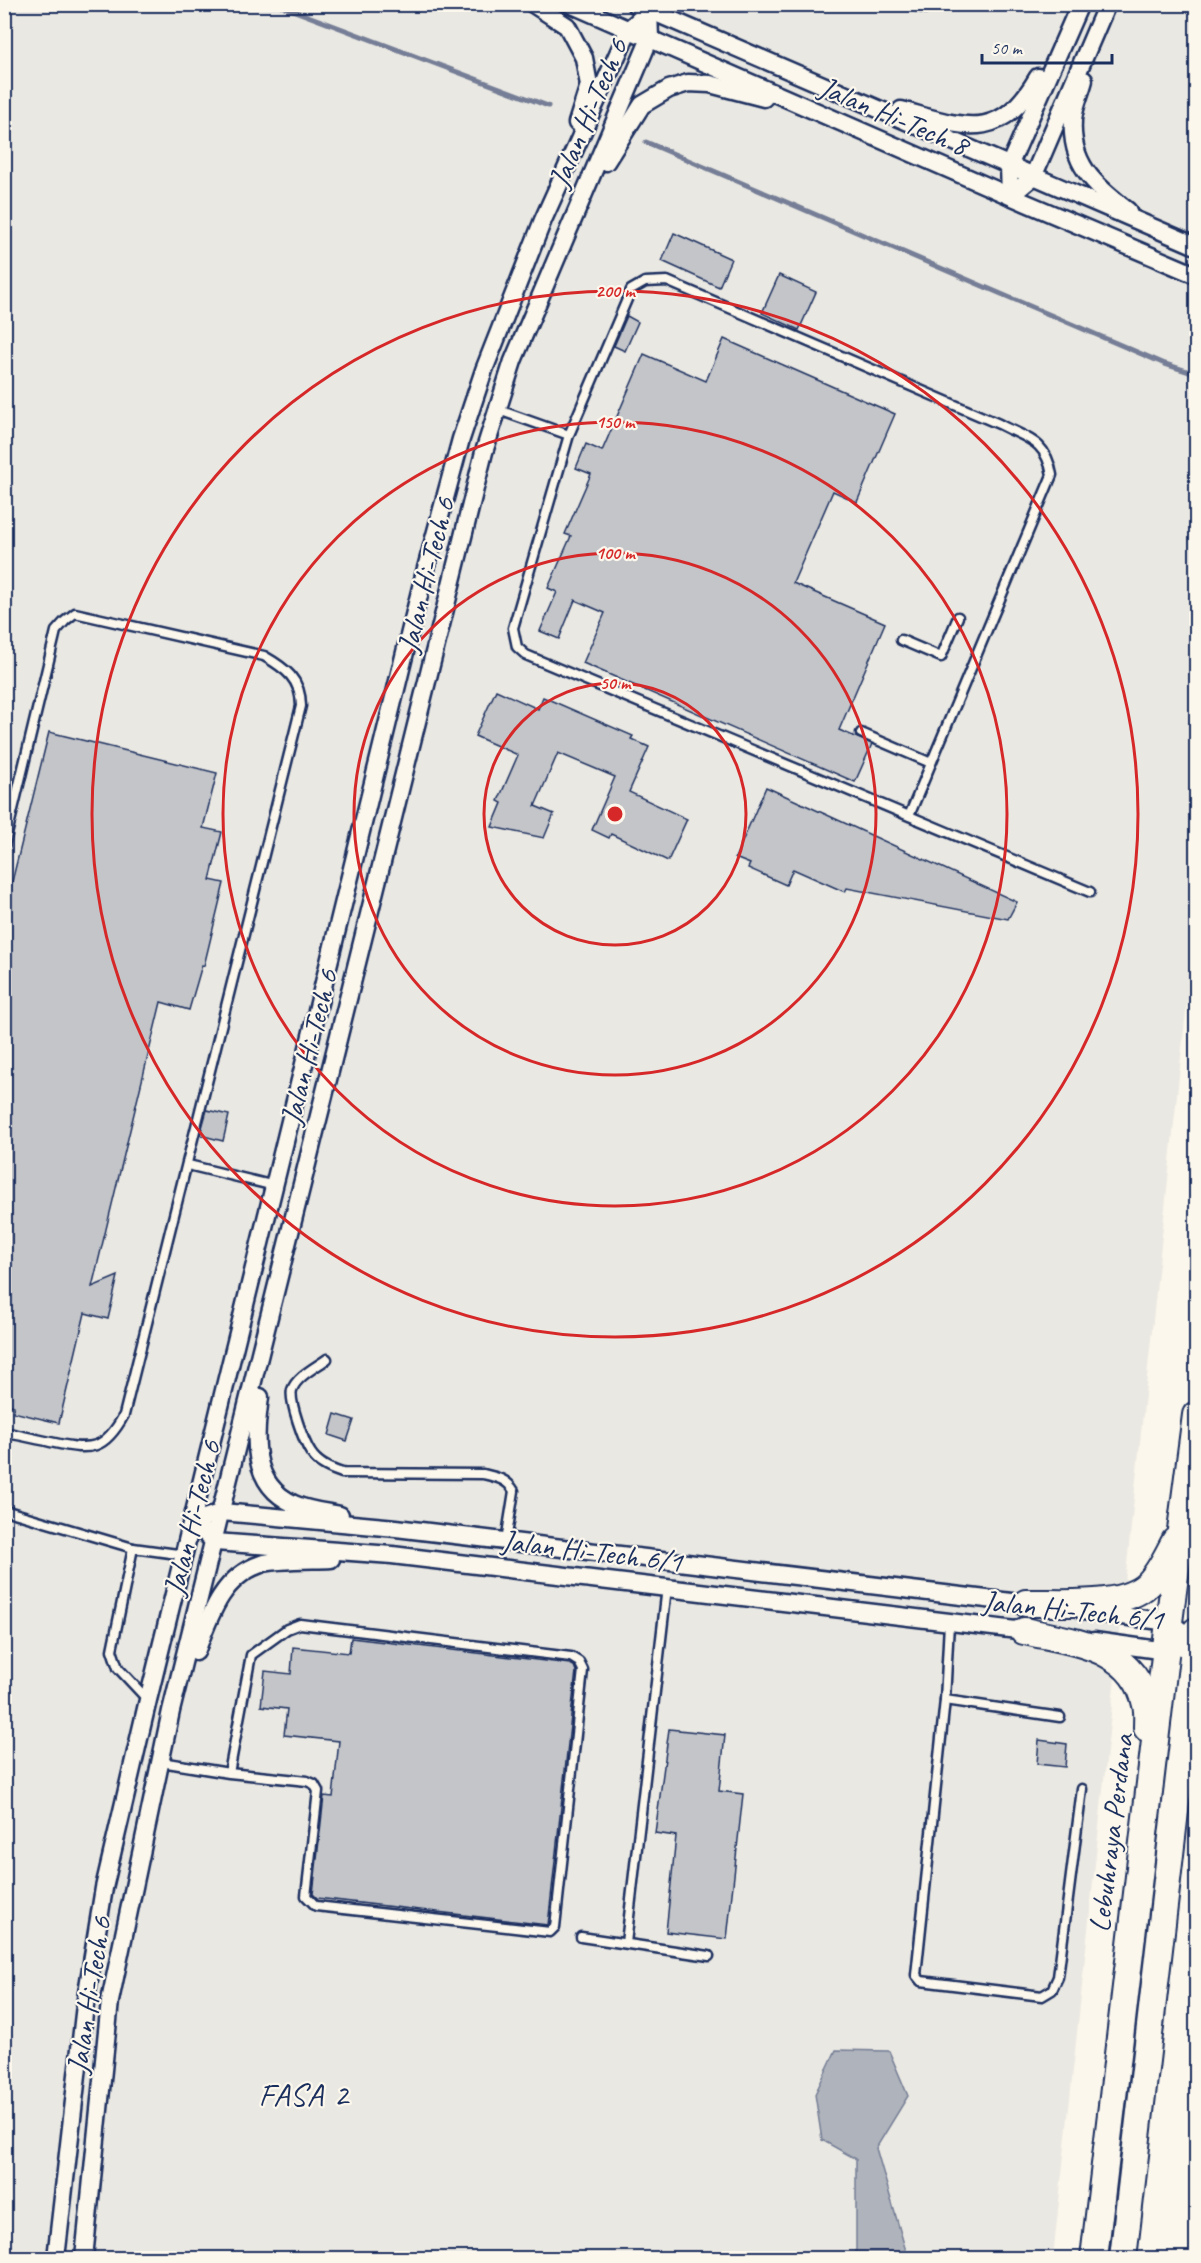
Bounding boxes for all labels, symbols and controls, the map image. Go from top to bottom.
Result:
scale bar [982,27,1112,65]
street label: Jalan Hi-Tech 6 [539,31,637,195]
text: 50 m [991,37,1024,59]
street label: Jalan Hi-Tech 8 [812,67,976,165]
text: 200 m [596,280,636,302]
text: 150 m [596,411,636,433]
street label: Jalan Hi-Tech 6 [388,492,464,658]
text: 100 m [596,542,636,564]
text: 50 m [600,672,632,694]
centre of rings [605,804,625,824]
street label: Jalan Hi-Tech 6 [271,964,347,1130]
street label: Jalan Hi-Tech 6 [154,1435,230,1601]
street label: Jalan Hi-Tech 6/1 [498,1521,686,1581]
street label: Jalan Hi-Tech 6/1 [979,1581,1167,1639]
street label: Lebuhraya Perdana [1080,1730,1142,1934]
street label: Jalan Hi-Tech 6 [58,1913,120,2078]
district label: FASA 2 [259,2074,351,2115]

